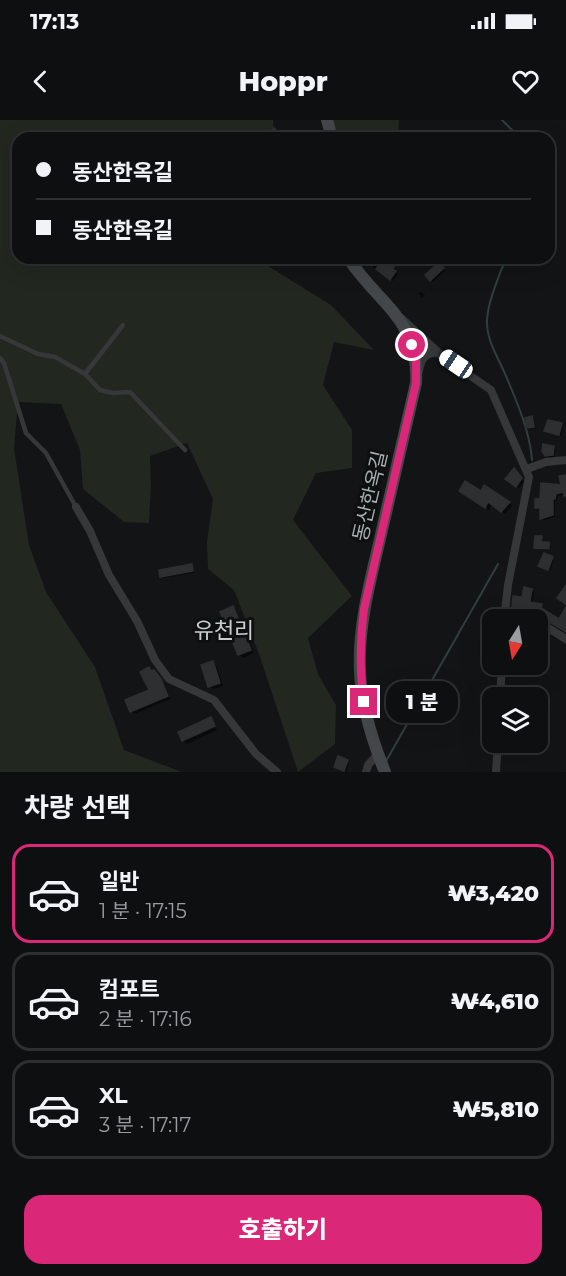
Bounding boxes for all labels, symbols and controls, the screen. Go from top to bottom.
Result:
text: 17:13 [30,8,79,35]
icon: back [24,65,57,98]
text: Hoppr [238,65,328,98]
icon: heart [509,65,542,98]
text: 동산한옥길 [72,159,173,186]
text: 동산한옥길 [72,217,173,244]
route start [398,331,425,358]
car [436,346,476,382]
street label: 동산한옥길 [348,448,392,544]
north arrow [482,609,548,675]
map controls [482,609,548,753]
district label: 유천리 [194,617,254,644]
callout: 1 분 [385,681,457,723]
button: layers [482,687,548,753]
route end [350,688,377,715]
text: 1 분 [406,690,438,714]
text: 차량 선택 [24,791,131,824]
icon: car [27,867,81,921]
text: 일반 [99,868,139,895]
text: ₩3,420 [448,880,539,907]
text: 1 분 · 17:15 [99,899,187,923]
icon: car [27,975,81,1029]
text: 컴포트 [99,976,160,1003]
text: ₩4,610 [451,988,539,1015]
text: 2 분 · 17:16 [99,1007,192,1031]
text: XL [99,1082,128,1109]
icon: car [27,1083,81,1137]
text: ₩5,810 [452,1096,539,1123]
text: 3 분 · 17:17 [99,1113,191,1137]
button: 호출하기 [24,1195,542,1264]

